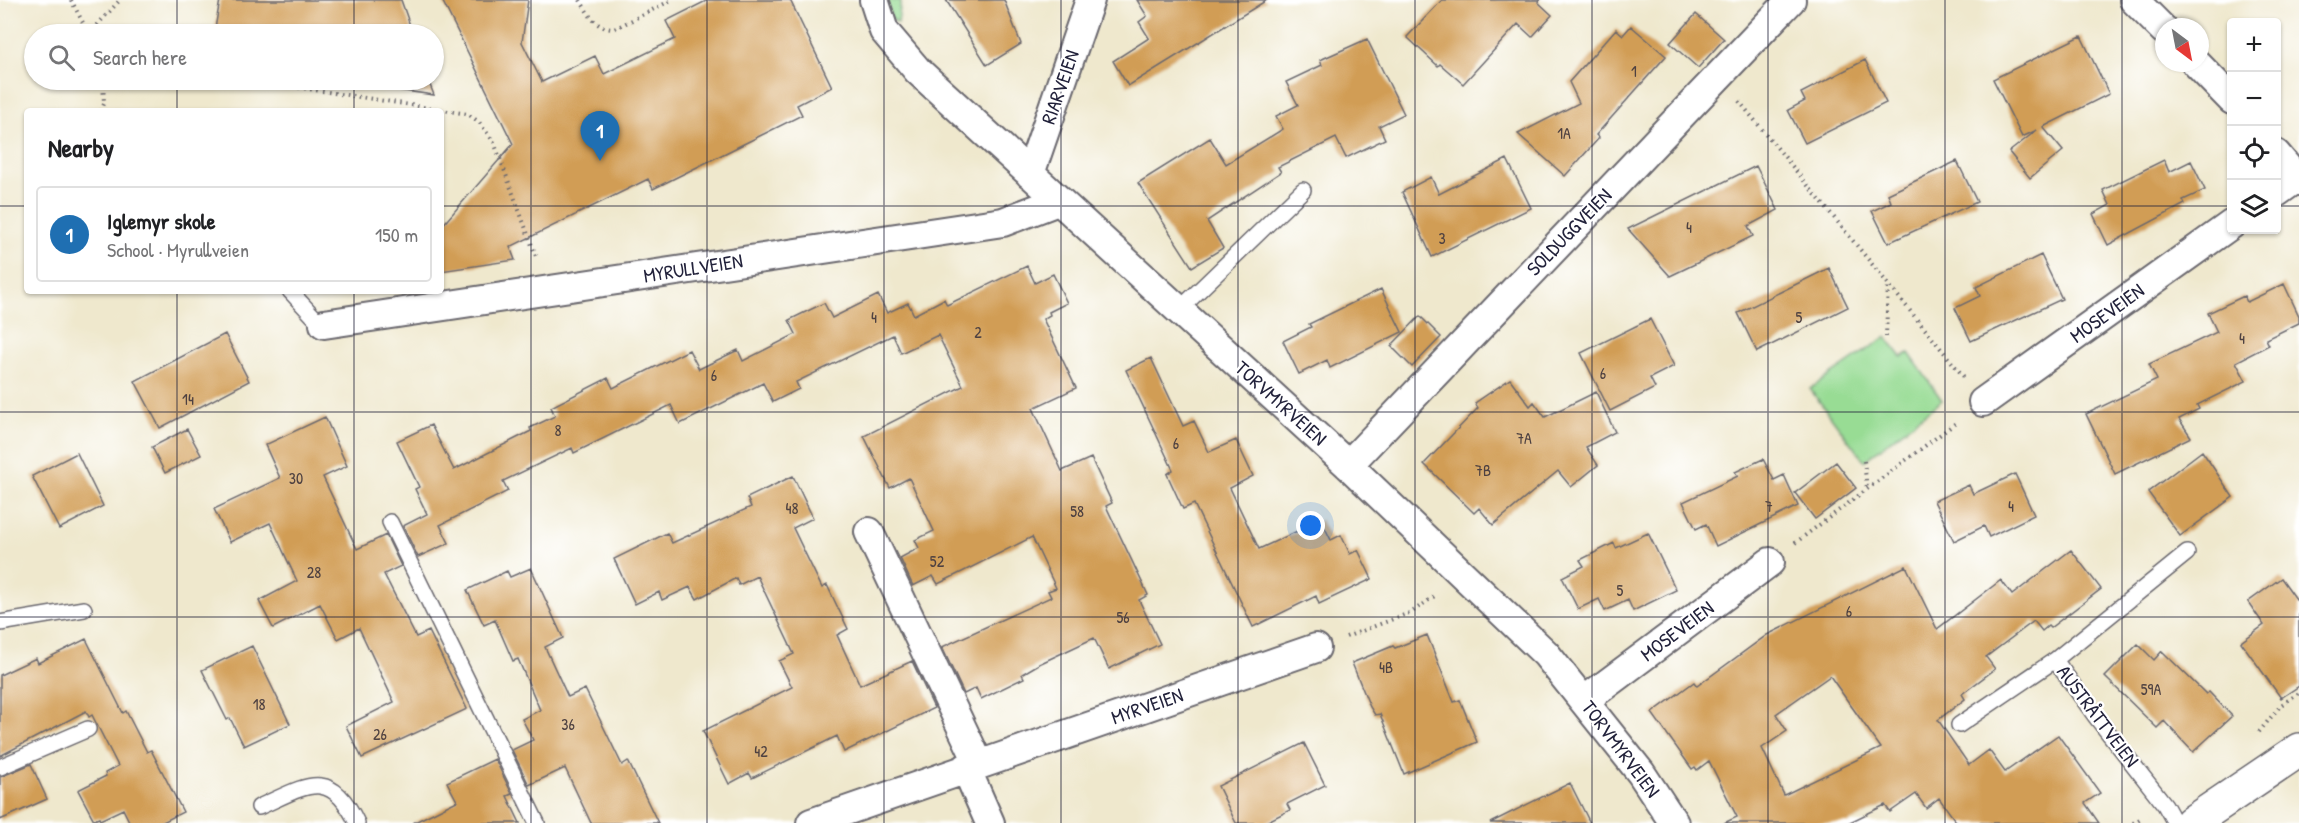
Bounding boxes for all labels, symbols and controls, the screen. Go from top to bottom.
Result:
north arrow [2155,18,2209,72]
map controls [2227,18,2281,234]
button: + [2227,18,2281,72]
search box [24,24,444,90]
icon: search [45,41,78,74]
text: Search here [93,42,187,72]
street label: RIARVEIEN [1034,46,1085,128]
house number: 1 [1631,60,1637,82]
button: − [2227,72,2281,126]
pin: 1 [580,112,620,161]
house number: 1A [1557,122,1571,144]
button: locate [2227,126,2281,180]
text: Nearby [48,130,114,165]
button: layers [2227,180,2281,234]
street label: SOLDUGGVEIEN [1520,182,1617,281]
text: Iglemyr skole [107,206,215,236]
house number: 4 [1686,216,1692,238]
text: 1 [66,221,73,248]
text: 150 m [375,221,418,248]
house number: 3 [1438,227,1446,249]
text: School · Myrullveien [107,236,249,263]
street label: MYRULLVEIEN [641,246,744,289]
street label: MOSEVEIEN [2064,277,2149,349]
house number: 4 [871,306,877,328]
house number: 5 [1796,306,1803,328]
house number: 2 [974,321,982,343]
house number: 4 [2239,327,2245,349]
street label: TORVMYRVEIEN [1230,354,1333,451]
house number: 6 [1600,362,1606,384]
house number: 6 [711,364,717,386]
house number: 14 [182,388,194,410]
house number: 8 [555,419,562,441]
house number: 7A [1516,427,1532,449]
house number: 6 [1173,432,1179,454]
house number: 7B [1475,459,1491,481]
house number: 30 [289,467,303,489]
house number: 7 [1765,495,1773,517]
house number: 4 [2008,495,2014,517]
house number: 48 [786,497,799,519]
house number: 58 [1070,500,1084,522]
your location [1296,511,1325,540]
house number: 52 [930,550,945,572]
house number: 28 [307,561,321,583]
house number: 5 [1617,579,1624,601]
street label: MOSEVEIEN [1635,594,1719,667]
house number: 6 [1846,600,1852,622]
house number: 56 [1116,606,1130,628]
house number: 4B [1379,656,1393,678]
street label: AUSTRÅTTVEIEN [2051,659,2146,772]
house number: 59A [2141,678,2161,700]
street label: MYRVEIEN [1107,681,1186,730]
house number: 18 [253,693,265,715]
street label: TORVMYRVEIEN [1576,695,1667,803]
house number: 36 [561,713,575,735]
house number: 26 [373,723,387,745]
house number: 42 [754,740,768,762]

